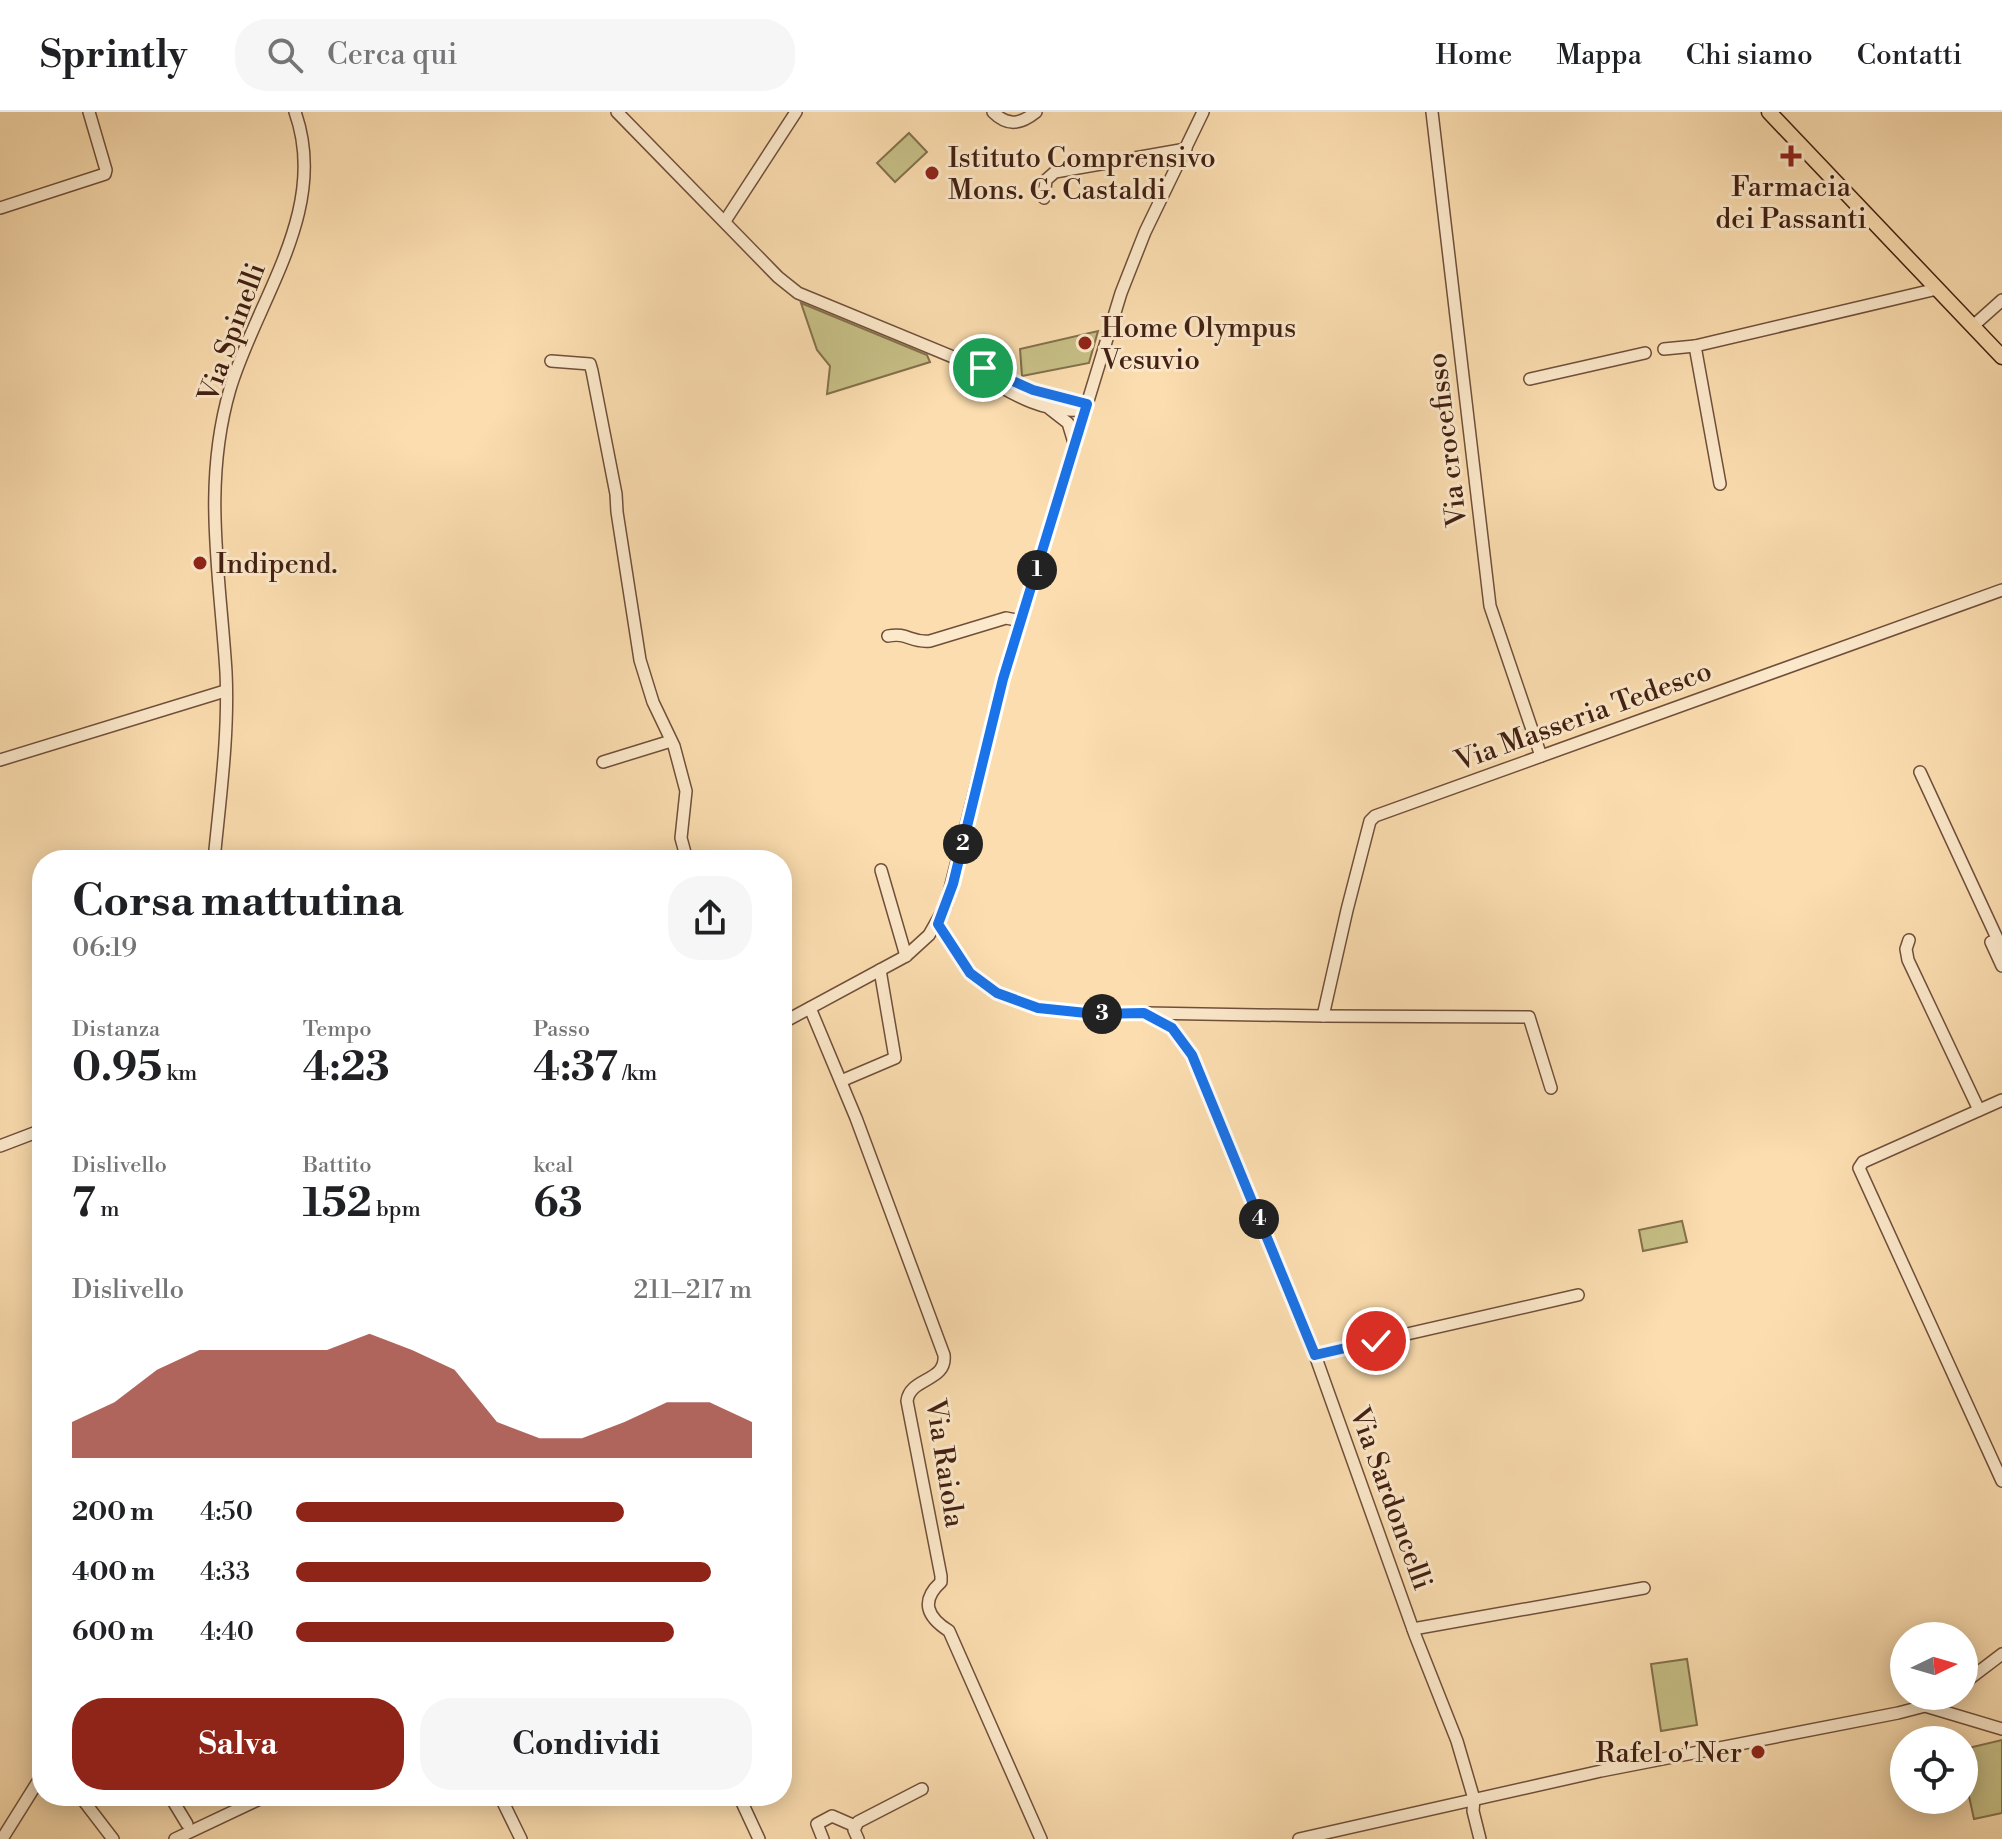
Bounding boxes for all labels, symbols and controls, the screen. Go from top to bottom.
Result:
search box [235,19,795,91]
text: Sprintly [40,32,187,79]
icon: search [263,33,307,77]
text: Cerca qui [327,36,458,74]
text: Home [1436,38,1512,73]
text: Mappa [1556,38,1642,73]
text: Chi siamo [1686,38,1813,73]
text: Contatti [1857,38,1962,73]
place label: Istituto Comprensivo Mons. G. Castaldi [948,141,1216,208]
marker: Farmacia dei Passanti [1782,147,1800,165]
marker: Istituto Comprensivo Mons. G. Castaldi [923,164,941,182]
place label: Farmacia dei Passanti [1715,170,1867,237]
street label: Via Spinelli [191,258,274,408]
place label: Home Olympus Vesuvio [1100,311,1296,378]
pin [949,334,1017,402]
marker: Home Olympus Vesuvio [1076,334,1094,352]
icon: arrive [961,346,1005,390]
street label: Via crocefisso [1419,351,1476,530]
place label: Indipend. [216,547,338,582]
pin: 1 [1017,550,1057,590]
marker: Indipend. [191,554,209,572]
text: 1 [1032,556,1042,583]
street label: Via Masseria Tedesco [1449,654,1717,779]
pin: 2 [943,824,983,864]
text: 2 [956,830,970,857]
text: Corsa mattutina [72,874,404,929]
button: share [668,876,752,960]
text: 06:19 [72,932,137,964]
pin: 3 [1082,994,1122,1034]
text: 3 [1095,1000,1109,1027]
text: Distanza [72,1016,160,1043]
text: Tempo [303,1016,372,1043]
text: Passo [533,1016,590,1043]
text: 0.95 [72,1043,162,1093]
text: 4:23 [303,1043,390,1093]
text: 4:37 [533,1043,618,1093]
text: km [162,1060,197,1087]
text: /km [618,1060,657,1087]
text: Dislivello [72,1152,167,1179]
text: Battito [303,1152,372,1179]
text: kcal [533,1152,573,1179]
text: 7 [72,1179,96,1229]
text: 152 [303,1179,372,1229]
text: 63 [533,1179,583,1229]
text: m [96,1196,119,1223]
text: bpm [372,1196,421,1223]
pin: 4 [1239,1199,1279,1239]
text: 4 [1252,1205,1266,1232]
text: Dislivello [72,1274,184,1306]
text: 211–217 m [633,1274,752,1306]
pin [1342,1307,1410,1375]
icon: check [1354,1319,1398,1363]
street label: Via Raiola [917,1396,972,1531]
street label: Via Sardoncelli [1341,1401,1440,1595]
text: 200 m [72,1496,154,1528]
text: 4:50 [200,1496,253,1528]
text: 400 m [72,1556,155,1588]
text: 4:33 [200,1556,250,1588]
text: 600 m [72,1616,154,1648]
text: 4:40 [200,1616,254,1648]
north arrow [1890,1622,1978,1710]
map controls [1890,1622,1978,1814]
button: Salva [72,1698,404,1790]
button: Condividi [420,1698,752,1790]
button: locate [1890,1726,1978,1814]
place label: Rafel o' Ner [1596,1736,1742,1771]
marker: Rafel o' Ner [1749,1743,1767,1761]

